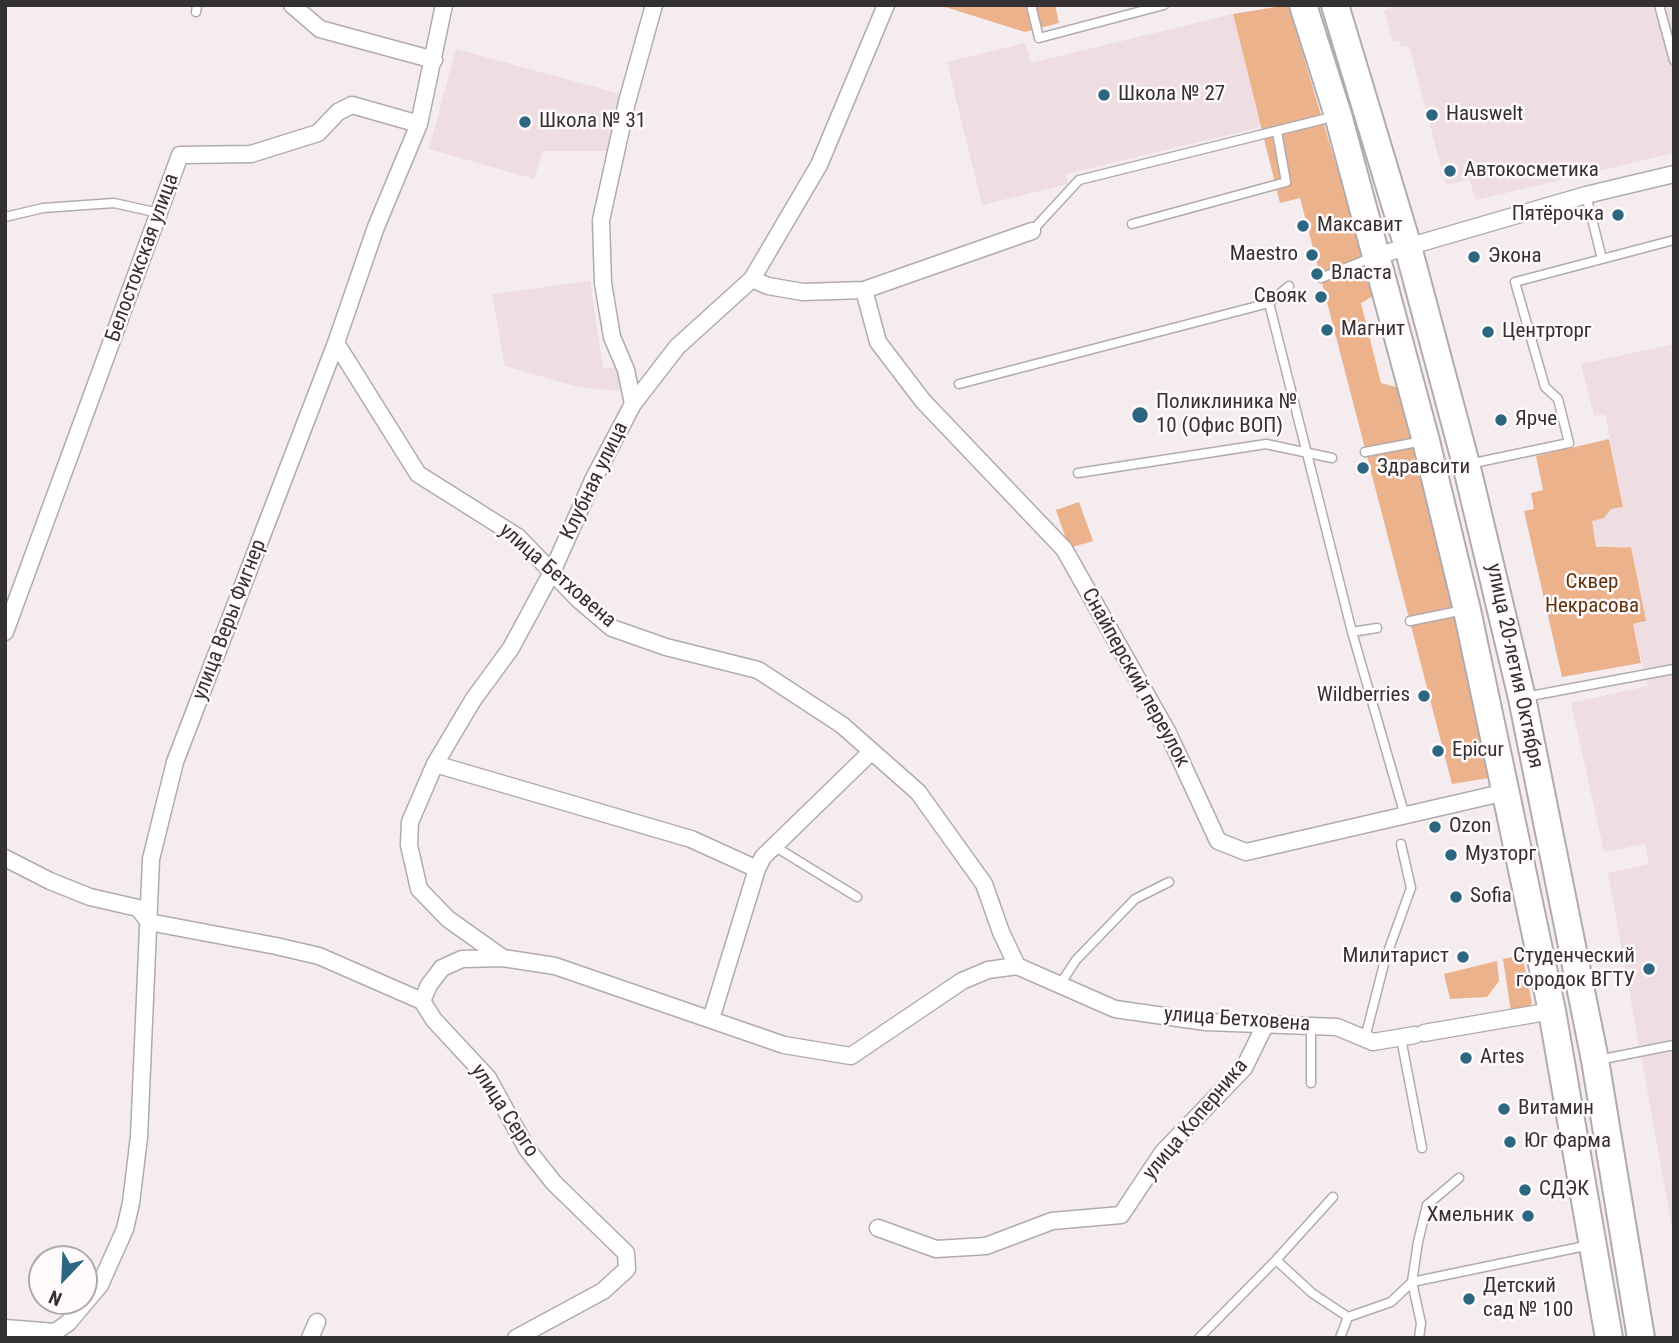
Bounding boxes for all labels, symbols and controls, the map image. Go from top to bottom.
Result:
place label: Школа № 27 [1118,82,1225,108]
marker: Школа № 27 [1096,87,1112,103]
place label: Hauswelt [1446,102,1523,128]
marker: Hauswelt [1424,107,1440,123]
place label: Школа № 31 [539,109,646,135]
marker: Школа № 31 [517,114,533,130]
place label: Автокосметика [1464,158,1599,184]
marker: Автокосметика [1442,163,1458,179]
street label: Белостокская улица [101,171,185,345]
place label: Пятёрочка [1512,202,1604,228]
marker: Пятёрочка [1610,207,1626,223]
place label: Максавит [1317,213,1403,239]
marker: Максавит [1295,218,1311,234]
place label: Maestro [1230,242,1298,268]
place label: Экона [1488,244,1542,270]
marker: Maestro [1304,247,1320,263]
marker: Экона [1466,249,1482,265]
place label: Власта [1331,261,1392,287]
marker: Власта [1309,266,1325,282]
place label: Свояк [1254,284,1307,310]
marker: Свояк [1313,289,1329,305]
place label: Магнит [1341,317,1405,343]
place label: Центрторг [1502,319,1592,345]
marker: Магнит [1319,322,1335,338]
marker: Центрторг [1480,324,1496,340]
place label: Поликлиника № 10 (Офис ВОП) [1156,390,1297,440]
marker: Поликлиника № 10 (Офис ВОП) [1130,405,1150,425]
place label: Ярче [1515,407,1557,433]
marker: Ярче [1493,412,1509,428]
street label: Клубная улица [556,418,634,544]
place label: Здравсити [1377,455,1470,481]
marker: Здравсити [1355,460,1371,476]
street label: улица Бетховена [493,518,621,634]
street label: улица Веры Фигнер [188,536,272,704]
street label: улица 20-летия Октября [1480,561,1548,771]
park label: Сквер Некрасова [1545,570,1639,620]
street label: Снайперский переулок [1075,584,1195,772]
place label: Wildberries [1317,683,1410,709]
marker: Wildberries [1416,688,1432,704]
place label: Epicur [1452,738,1504,764]
marker: Epicur [1430,743,1446,759]
place label: Ozon [1449,814,1491,840]
marker: Ozon [1427,819,1443,835]
place label: Музторг [1465,842,1536,868]
marker: Музторг [1443,847,1459,863]
place label: Sofia [1470,884,1512,910]
marker: Sofia [1448,889,1464,905]
place label: Милитарист [1343,944,1449,970]
place label: Студенческий городок ВГТУ [1513,944,1635,994]
marker: Милитарист [1455,949,1471,965]
marker: Студенческий городок ВГТУ [1641,961,1657,977]
street label: улица Бетховена [1163,1002,1311,1038]
place label: Artes [1480,1045,1525,1071]
marker: Artes [1458,1050,1474,1066]
street label: улица Коперника [1138,1054,1254,1186]
street label: улица Серго [465,1060,543,1162]
place label: Витамин [1518,1096,1594,1122]
marker: Витамин [1496,1101,1512,1117]
place label: Юг Фарма [1524,1129,1611,1155]
marker: Юг Фарма [1502,1134,1518,1150]
place label: СДЭК [1539,1177,1589,1203]
marker: СДЭК [1517,1182,1533,1198]
place label: Хмельник [1427,1203,1514,1229]
marker: Хмельник [1520,1208,1536,1224]
north arrow [28,1245,98,1315]
place label: Детский сад № 100 [1483,1274,1573,1324]
text: N [46,1285,65,1311]
marker: Детский сад № 100 [1461,1291,1477,1307]

